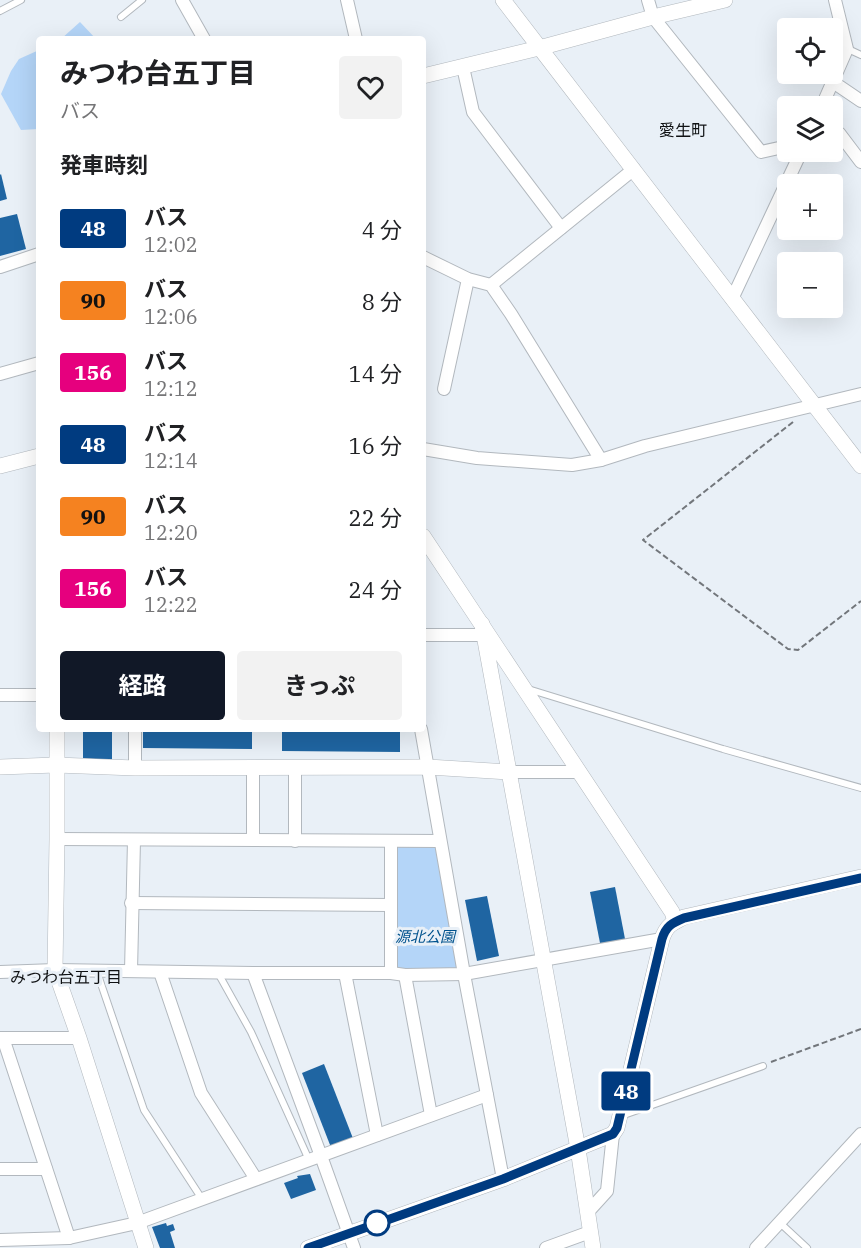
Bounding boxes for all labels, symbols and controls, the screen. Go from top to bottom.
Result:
map controls [777,18,843,318]
button: locate [777,18,843,84]
text: みつわ台五丁目 [60,54,256,91]
button: heart [339,56,402,119]
button: layers [777,96,843,162]
text: バス [60,97,100,124]
district label: 愛生町 [659,120,707,140]
text: 発車時刻 [60,150,148,179]
button: + [777,174,843,240]
text: バス [144,202,188,231]
text: 48 [80,214,106,242]
text: 4 分 [362,215,402,244]
text: 12:02 [144,231,198,258]
button: − [777,252,843,318]
text: バス [144,274,188,303]
text: 90 [80,286,106,314]
text: 8 分 [362,287,402,316]
text: 12:06 [144,303,198,330]
text: バス [144,346,188,375]
text: 156 [74,358,112,386]
text: 14 分 [348,359,402,388]
text: 12:12 [144,375,198,402]
text: バス [144,418,188,447]
text: 48 [80,430,106,458]
text: 16 分 [348,431,402,460]
text: 12:14 [144,447,198,474]
text: バス [144,490,188,519]
text: 90 [80,502,106,530]
text: 22 分 [348,503,402,532]
text: 12:20 [144,519,198,546]
text: バス [144,562,188,591]
text: 156 [74,574,112,602]
text: 24 分 [348,575,402,604]
text: 12:22 [144,591,198,618]
button: 経路 [60,651,225,720]
button: きっぷ [237,651,402,720]
park label: 源北公園 [395,927,457,946]
district label: みつわ台五丁目 [10,967,122,987]
line badge: 48 [599,1072,653,1110]
text: 48 [613,1077,639,1105]
unlabelled marker [364,1210,390,1236]

